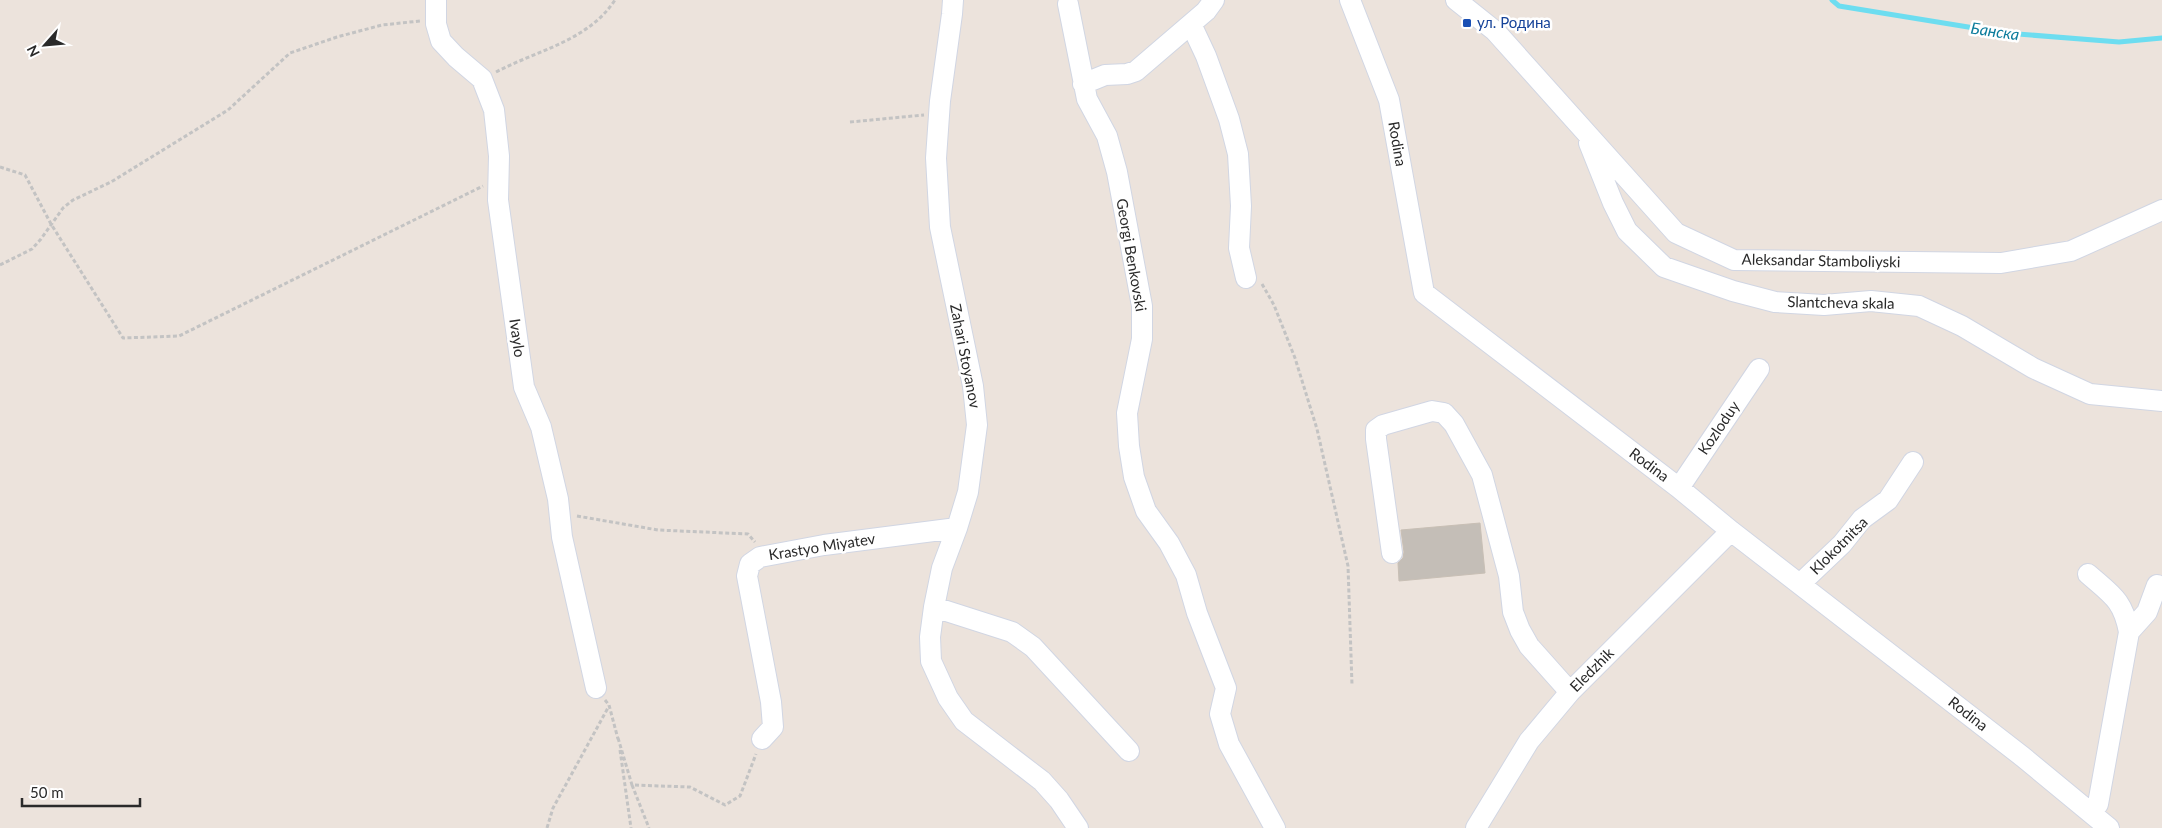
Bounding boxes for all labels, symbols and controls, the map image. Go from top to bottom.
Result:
place label: ул. Родина [1477,13,1551,31]
marker: ул. Родина [1461,17,1473,29]
water label: Банска [1970,18,2021,43]
north arrow [20,20,70,70]
text: N [23,42,43,60]
street label: Rodina [1385,120,1411,168]
street label: Georgi Benkovski [1113,197,1151,313]
street label: Aleksandar Stamboliyski [1742,250,1901,270]
street label: Slantcheva skala [1787,292,1895,312]
street label: Zahari Stoyanov [947,302,985,410]
street label: Ivaylo [506,317,530,358]
street label: Kozloduy [1694,397,1743,458]
street label: Rodina [1626,443,1673,485]
street label: Klokotnitsa [1806,513,1871,578]
street label: Krastyo Miyatev [767,529,877,563]
street label: Eledzhik [1566,643,1617,695]
street label: Rodina [1945,692,1992,734]
scale bar [22,776,140,808]
text: 50 m [30,783,64,801]

